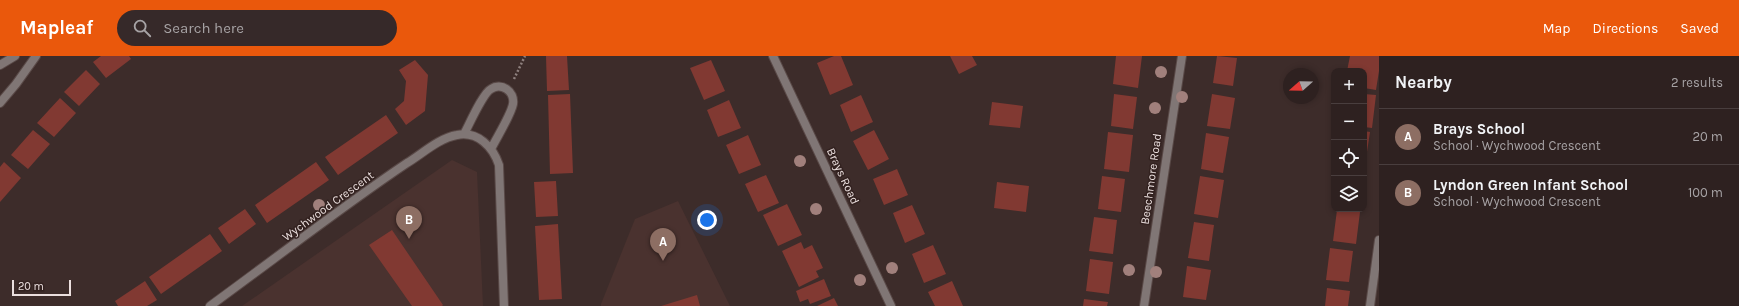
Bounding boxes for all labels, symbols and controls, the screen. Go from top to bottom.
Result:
search box [117,10,397,46]
text: Mapleaf [20,17,93,39]
icon: search [131,17,153,39]
text: Search here [163,19,244,37]
text: Map [1543,20,1571,37]
text: Directions [1593,20,1658,37]
text: Saved [1680,20,1719,37]
north arrow [1283,68,1319,104]
map controls [1331,68,1367,212]
button: + [1331,68,1367,104]
text: Nearby [1395,72,1452,92]
text: 2 results [1671,75,1723,90]
button: − [1331,104,1367,140]
text: Brays School [1433,120,1525,138]
text: A [1404,129,1412,144]
text: 20 m [1693,129,1723,144]
street label: Beechmore Road [1138,132,1164,226]
text: School · Wychwood Crescent [1433,138,1601,153]
button: locate [1331,140,1367,176]
street label: Brays Road [824,145,862,207]
street label: Wychwood Crescent [279,168,377,244]
button: layers [1331,176,1367,212]
text: Lyndon Green Infant School [1433,176,1628,194]
text: B [1404,185,1412,200]
text: 100 m [1688,185,1723,200]
text: School · Wychwood Crescent [1433,194,1601,209]
pin: B [396,206,422,239]
your location [697,210,717,230]
pin: A [650,228,676,261]
scale bar [12,278,71,297]
text: 20 m [18,280,44,293]

